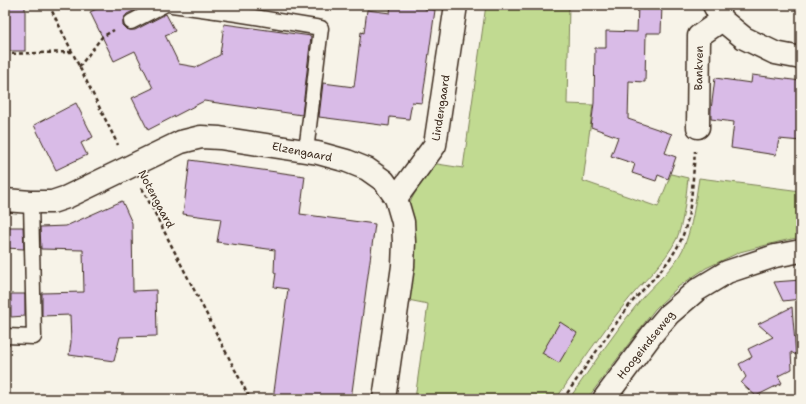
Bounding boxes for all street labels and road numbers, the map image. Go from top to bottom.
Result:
street label: Bankven [691,45,707,91]
street label: Lindengaard [428,74,454,142]
street label: Elzengaard [271,139,333,165]
street label: Notengaard [134,167,178,231]
street label: Hoogeindseweg [614,307,678,382]

